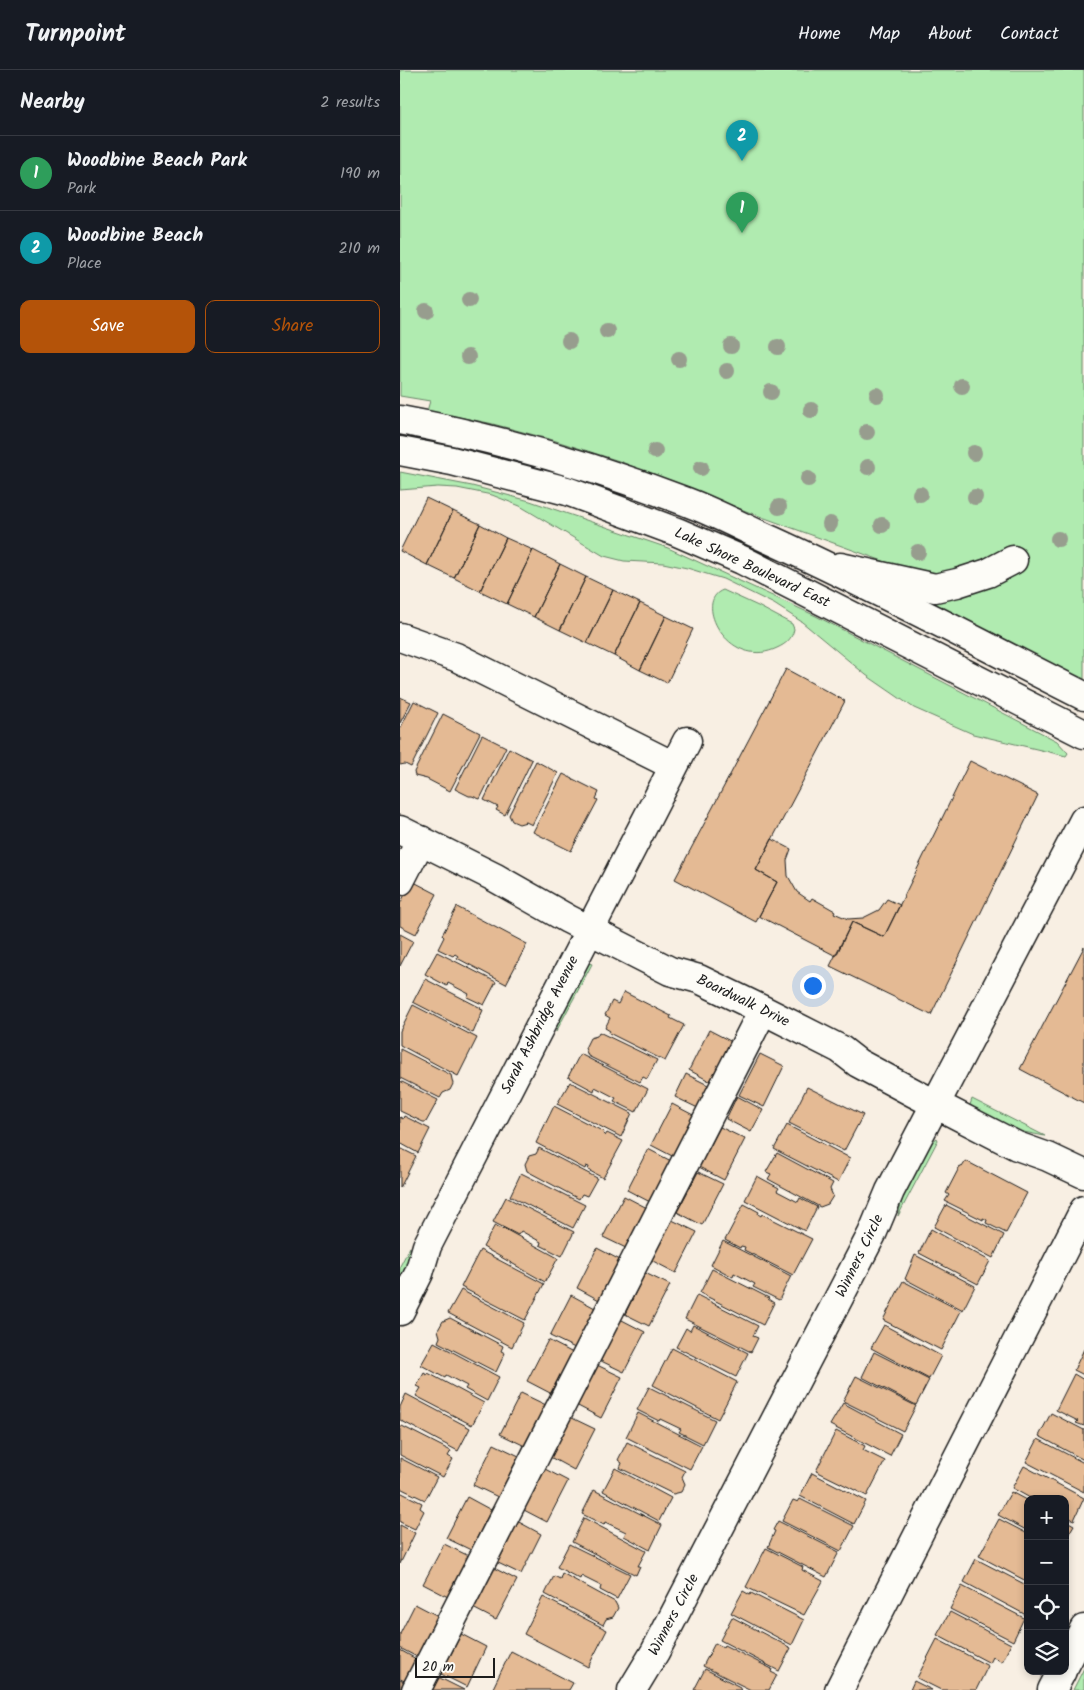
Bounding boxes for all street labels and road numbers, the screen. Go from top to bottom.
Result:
street label: Lake Shore Boulevard East [670,521,834,615]
street label: Sarah Ashbridge Avenue [495,951,585,1098]
street label: Boardwalk Drive [692,968,794,1034]
street label: Winners Circle [829,1210,891,1302]
street label: Winners Circle [642,1569,706,1660]

